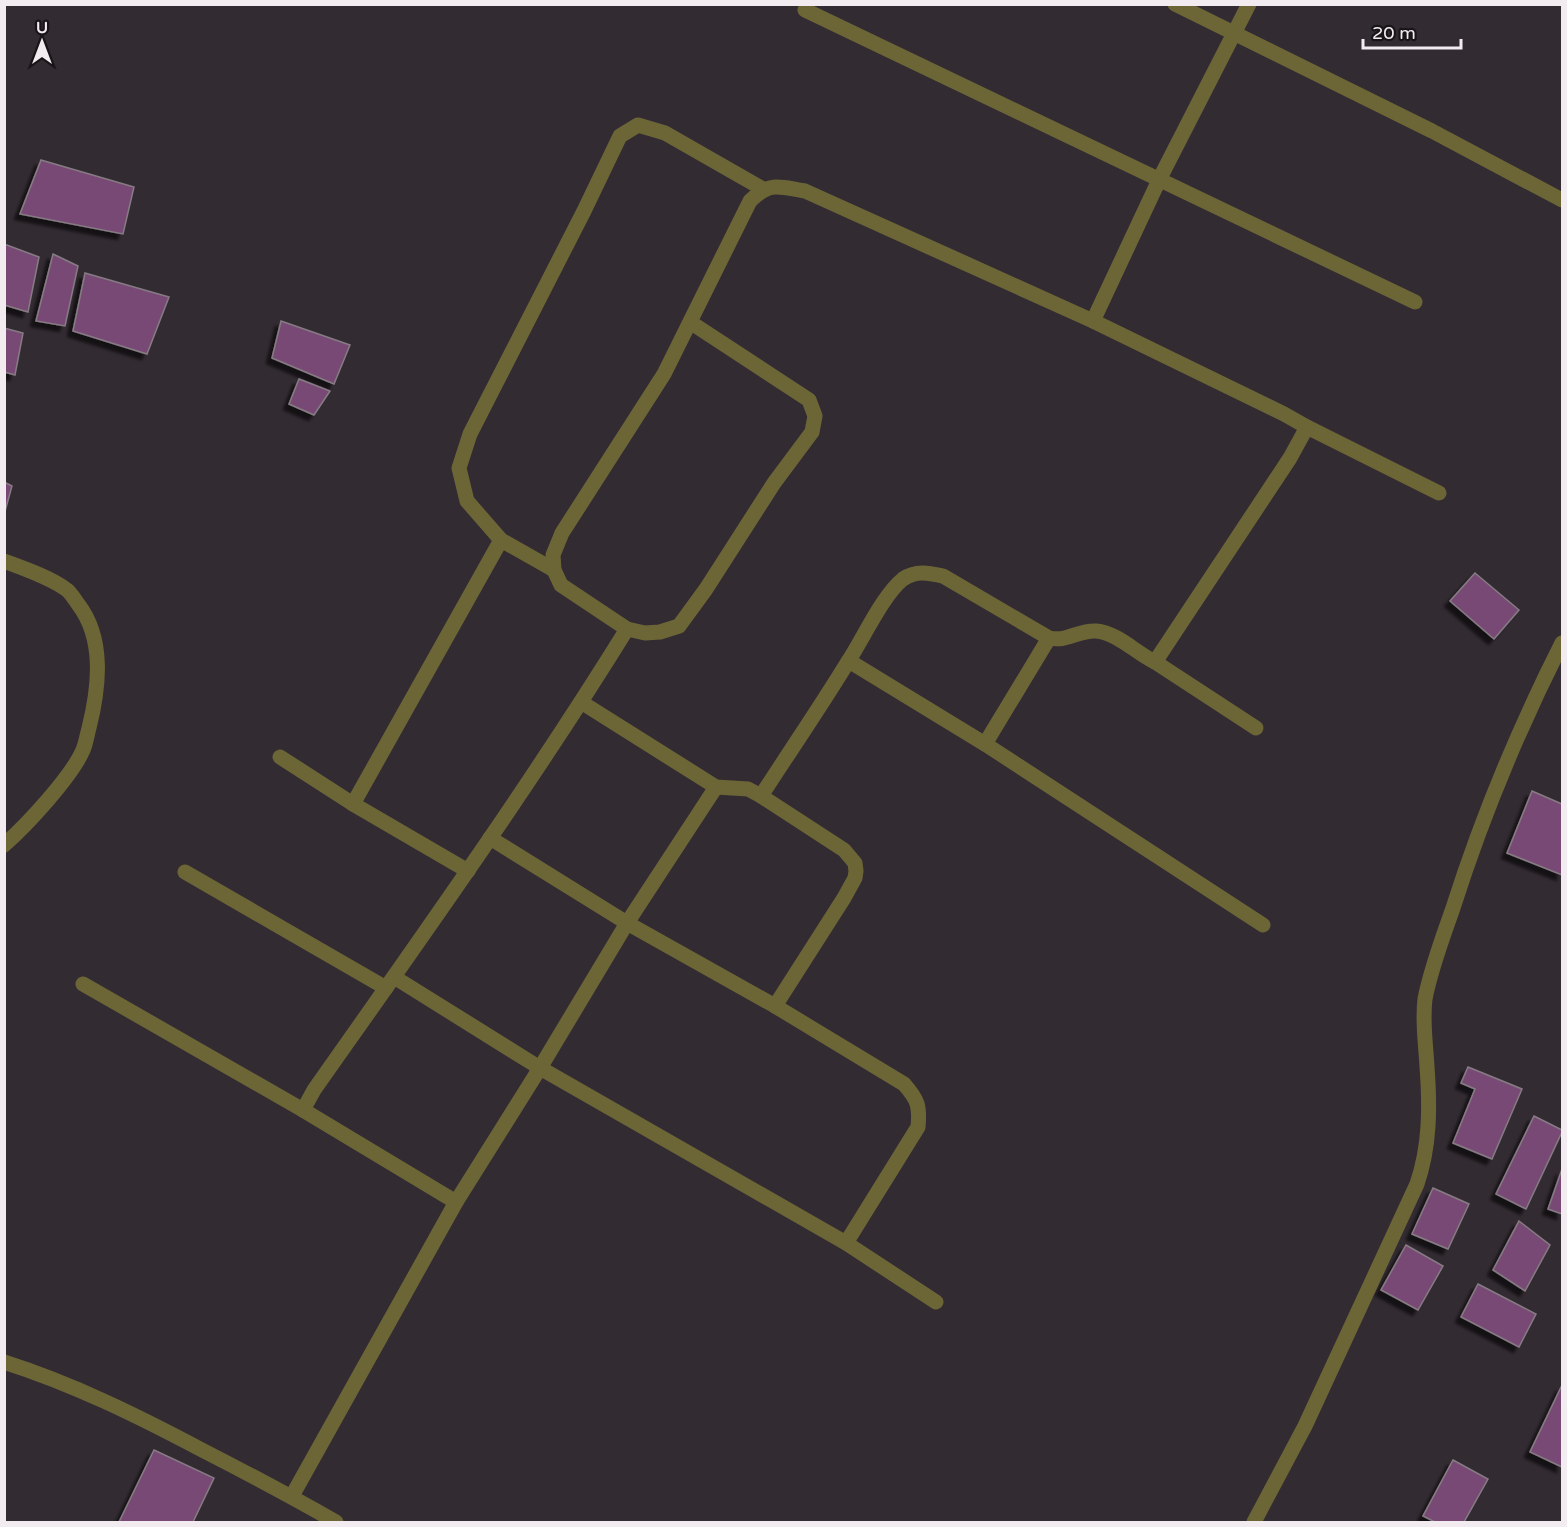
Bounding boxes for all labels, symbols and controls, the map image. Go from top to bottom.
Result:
north arrow [12,12,72,72]
scale bar [1363,12,1460,50]
text: U [36,18,48,38]
text: 20 m [1372,22,1416,44]

